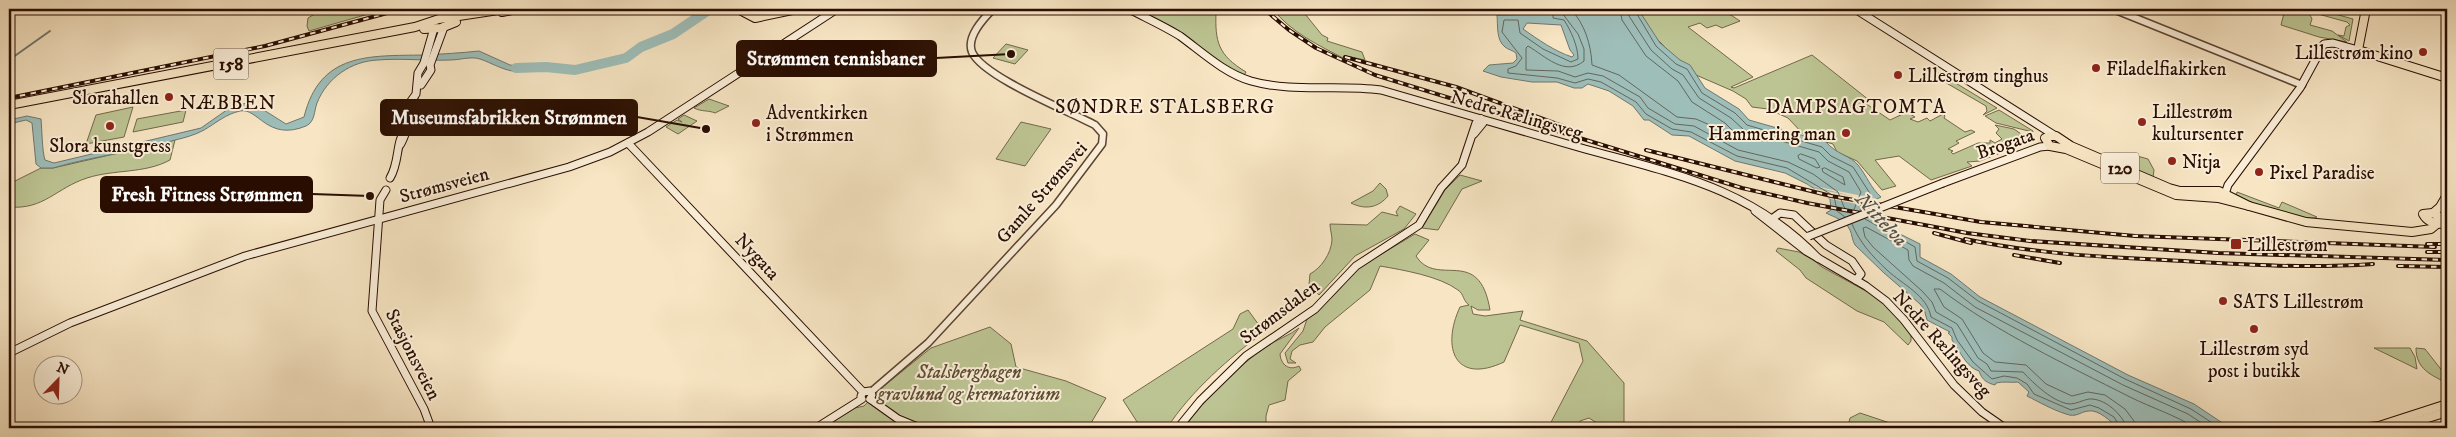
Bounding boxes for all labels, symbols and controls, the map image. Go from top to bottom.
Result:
callout: Strømmen tennisbaner [737,41,936,76]
place label: Lillestrøm kino [2295,42,2413,65]
marker: Lillestrøm kino [2417,46,2429,58]
text: Strømmen tennisbaner [747,47,926,72]
road number: 158 [214,49,248,80]
place label: Filadelfiakirken [2106,58,2227,81]
marker: Filadelfiakirken [2090,62,2102,74]
place label: Lillestrøm tinghus [1908,65,2048,88]
marker: Lillestrøm tinghus [1892,69,1904,81]
street label: Nedre Rælingsveg [1448,86,1586,146]
place label: Slorahallen [72,87,159,110]
marker: Slorahallen [163,91,175,103]
district label: NÆBBEN [180,91,276,116]
district label: SØNDRE STALSBERG [1055,95,1275,120]
district label: DAMPSAGTOMTA [1765,95,1947,120]
callout: Museumsfabrikken Strømmen [381,100,637,135]
place label: Lillestrøm kultursenter [2152,101,2244,146]
place label: Adventkirken i Strømmen [766,102,868,147]
text: Museumsfabrikken Strømmen [391,106,628,131]
marker: Lillestrøm kultursenter [2136,116,2148,128]
marker: Adventkirken i Strømmen [750,117,762,129]
marker: Slora kunstgress [104,120,116,132]
place label: Hammering man [1708,123,1836,146]
street label: Brogata [1974,124,2037,165]
marker: Hammering man [1840,127,1852,139]
place label: Slora kunstgress [49,135,171,158]
street label: Gamle Strømsvei [992,137,1093,249]
place label: Nitja [2182,151,2221,174]
road number: 120 [2101,152,2139,184]
marker: Nitja [2166,155,2178,167]
street label: Strømsveien [397,162,492,208]
place label: Pixel Paradise [2269,162,2375,185]
marker: Pixel Paradise [2253,166,2265,178]
callout: Fresh Fitness Strømmen [101,177,312,212]
text: Fresh Fitness Strømmen [111,183,303,208]
water label: Nittelva [1849,187,1912,252]
street label: Nygata [730,229,784,285]
place label: Lillestrøm [2247,234,2328,257]
marker: Lillestrøm [2229,237,2243,251]
street label: Strømsdalen [1235,275,1324,350]
street label: Nedre Rælingsveg [1888,286,1997,403]
place label: SATS Lillestrøm [2233,291,2364,314]
marker: SATS Lillestrøm [2217,295,2229,307]
street label: Stasjonsveien [380,305,446,404]
marker: Lillestrøm syd post i butikk [2248,323,2260,335]
place label: Lillestrøm syd post i butikk [2199,338,2309,383]
north arrow [32,354,82,404]
text: N [54,358,72,380]
park label: Stalsberghagen gravlund og krematorium [876,361,1060,406]

